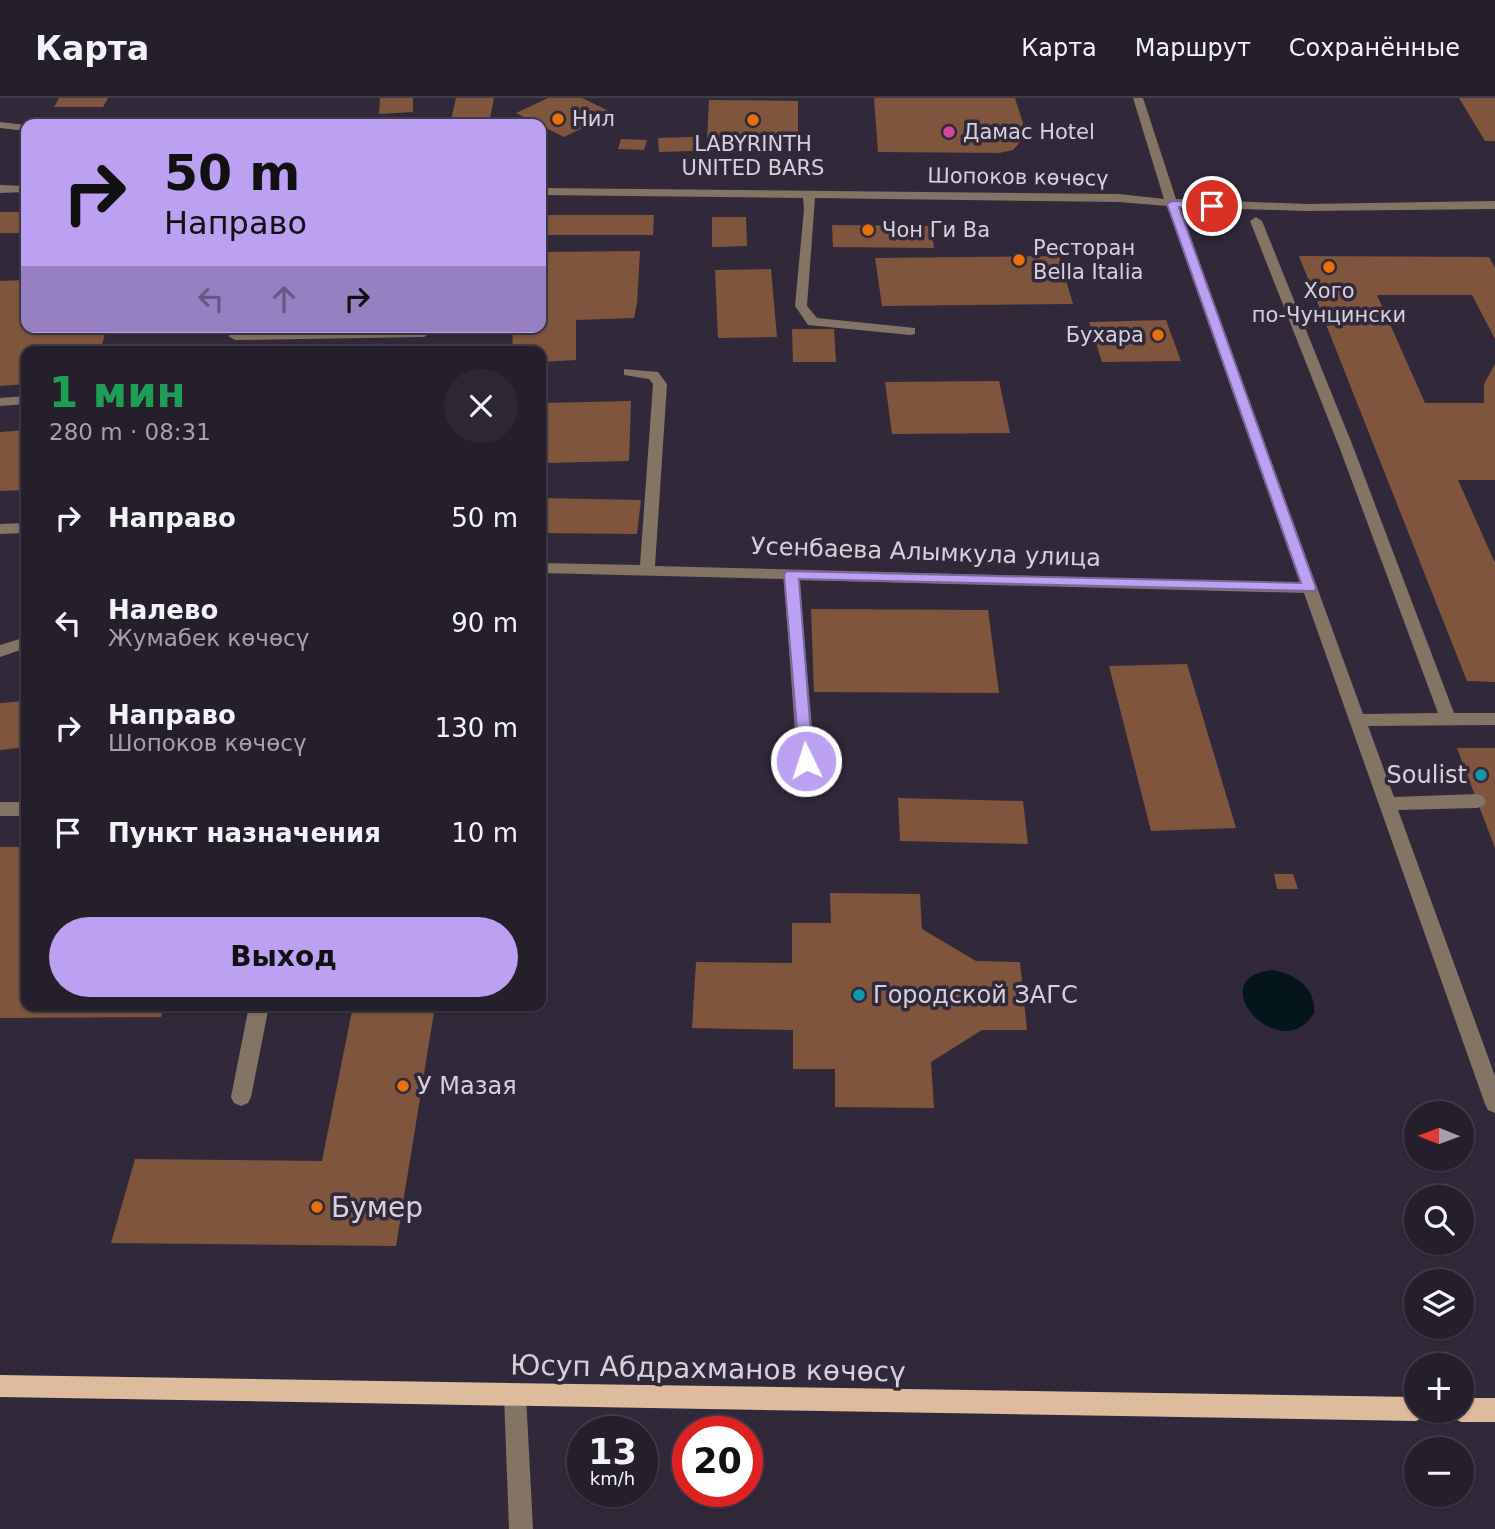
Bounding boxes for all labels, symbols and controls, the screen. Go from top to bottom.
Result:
text: Карта [35,29,149,68]
text: Карта [1021,34,1097,62]
text: Маршрут [1135,34,1251,62]
text: Сохранённые [1289,34,1460,62]
place label: Нил [572,107,615,131]
marker: Нил [550,111,566,127]
marker: LABYRINTH UNITED BARS [745,112,761,128]
place label: Дамас Hotel [963,120,1095,144]
marker: Дамас Hotel [941,124,957,140]
place label: LABYRINTH UNITED BARS [682,132,824,180]
text: 50 m [164,145,300,202]
icon: right [49,147,140,238]
street label: Шопоков көчөсү [927,163,1109,191]
pin [1182,176,1242,236]
icon: arrive [1193,187,1231,225]
text: Направо [164,204,307,242]
place label: Чон Ги Ва [882,218,990,242]
marker: Чон Ги Ва [860,222,876,238]
place label: Ресторан Bella Italia [1033,236,1143,284]
marker: Ресторан Bella Italia [1011,252,1027,268]
marker: Хого по-Чунцински [1321,259,1337,275]
place label: Хого по-Чунцински [1252,279,1406,327]
icon: left [192,280,230,318]
icon: ahead [265,280,303,318]
icon: right [338,280,376,318]
place label: Бухара [1066,323,1144,347]
marker: Бухара [1150,327,1166,343]
text: 1 мин [49,368,186,417]
button: close [444,369,518,443]
text: 280 m · 08:31 [49,419,211,445]
icon: right [49,499,87,537]
text: Направо [108,503,236,533]
text: 50 m [451,503,518,533]
street label: Усенбаева Алымкула улица [750,532,1102,572]
text: Налево [108,595,218,625]
icon: left [49,604,87,642]
text: 90 m [451,608,518,638]
text: Жумабек көчөсү [108,625,309,651]
text: Направо [108,700,236,730]
icon: right [49,709,87,747]
text: 130 m [435,713,518,743]
position arrow [769,724,843,798]
text: Шопоков көчөсү [108,730,307,756]
place label: Soulist [1387,761,1467,789]
marker: Soulist [1473,767,1489,783]
icon: arrive [49,814,87,852]
text: Пункт назначения [108,818,381,848]
text: 10 m [451,818,518,848]
button: Выход [49,917,518,997]
place label: Городской ЗАГС [873,981,1078,1009]
marker: Городской ЗАГС [851,987,867,1003]
place label: У Мазая [417,1072,517,1100]
marker: У Мазая [395,1078,411,1094]
north arrow [1404,1101,1474,1171]
map controls [1404,1101,1474,1507]
button: search [1404,1185,1474,1255]
place label: Бумер [331,1191,423,1224]
marker: Бумер [309,1199,325,1215]
button: layers [1404,1269,1474,1339]
street label: Юсуп Абдрахманов көчөсү [510,1349,906,1388]
button: + [1404,1353,1474,1423]
speed limit sign: 20 [672,1416,763,1507]
text: 13 [588,1432,637,1472]
button: − [1404,1437,1474,1507]
text: km/h [590,1468,635,1489]

